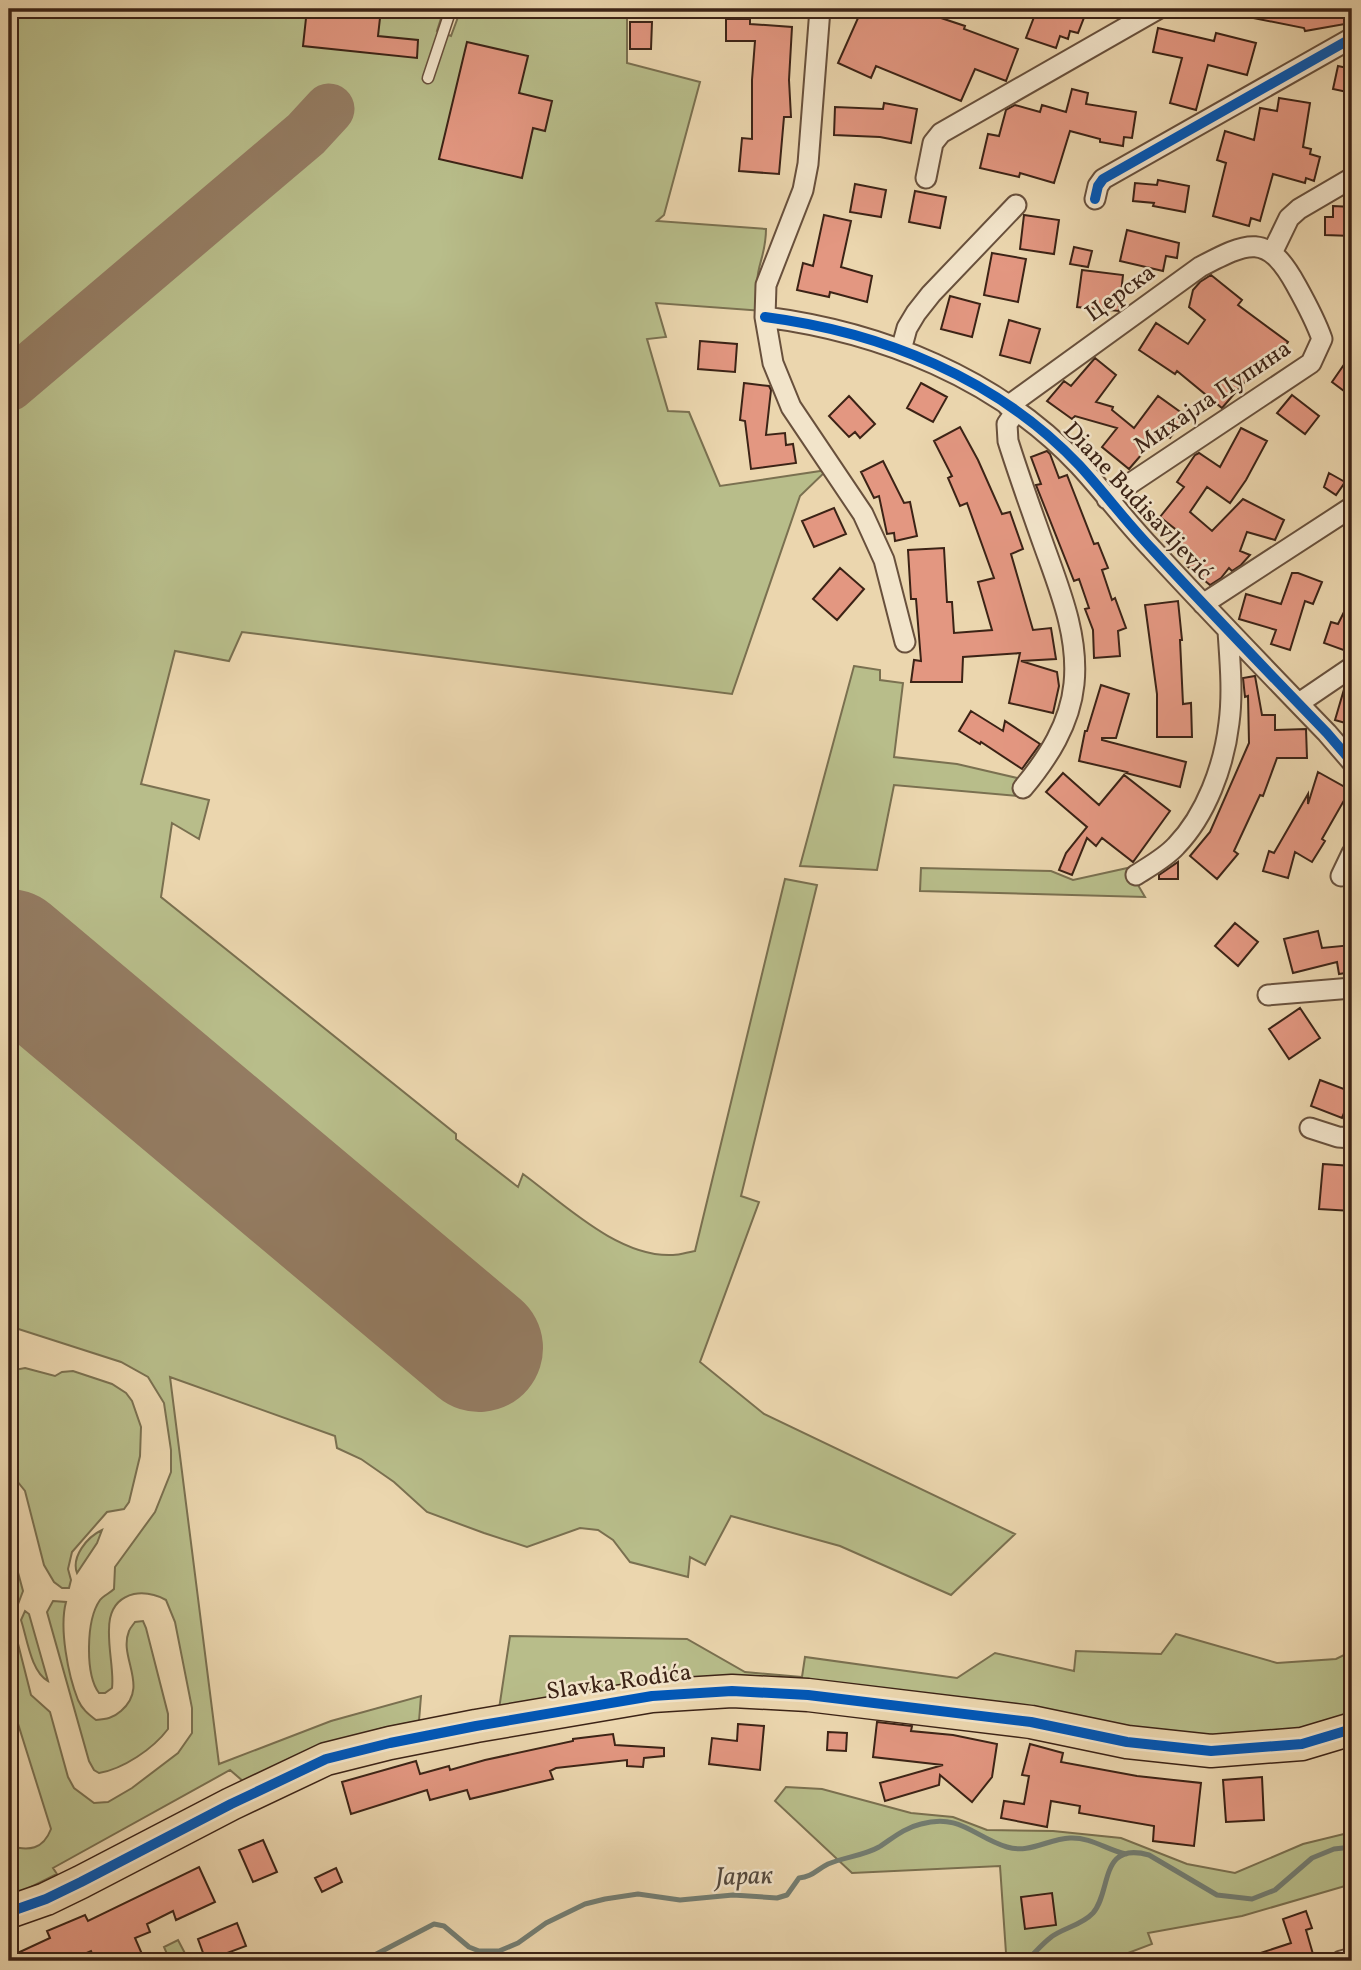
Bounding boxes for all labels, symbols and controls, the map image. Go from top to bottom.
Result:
street label: Церска [1079,257,1163,331]
street label: Михајла Пупина [1128,333,1298,463]
street label: Diane Budisavljević [1054,415,1220,589]
street label: Slavka Rodića [544,1656,694,1710]
water label: Јарак [712,1858,774,1896]

